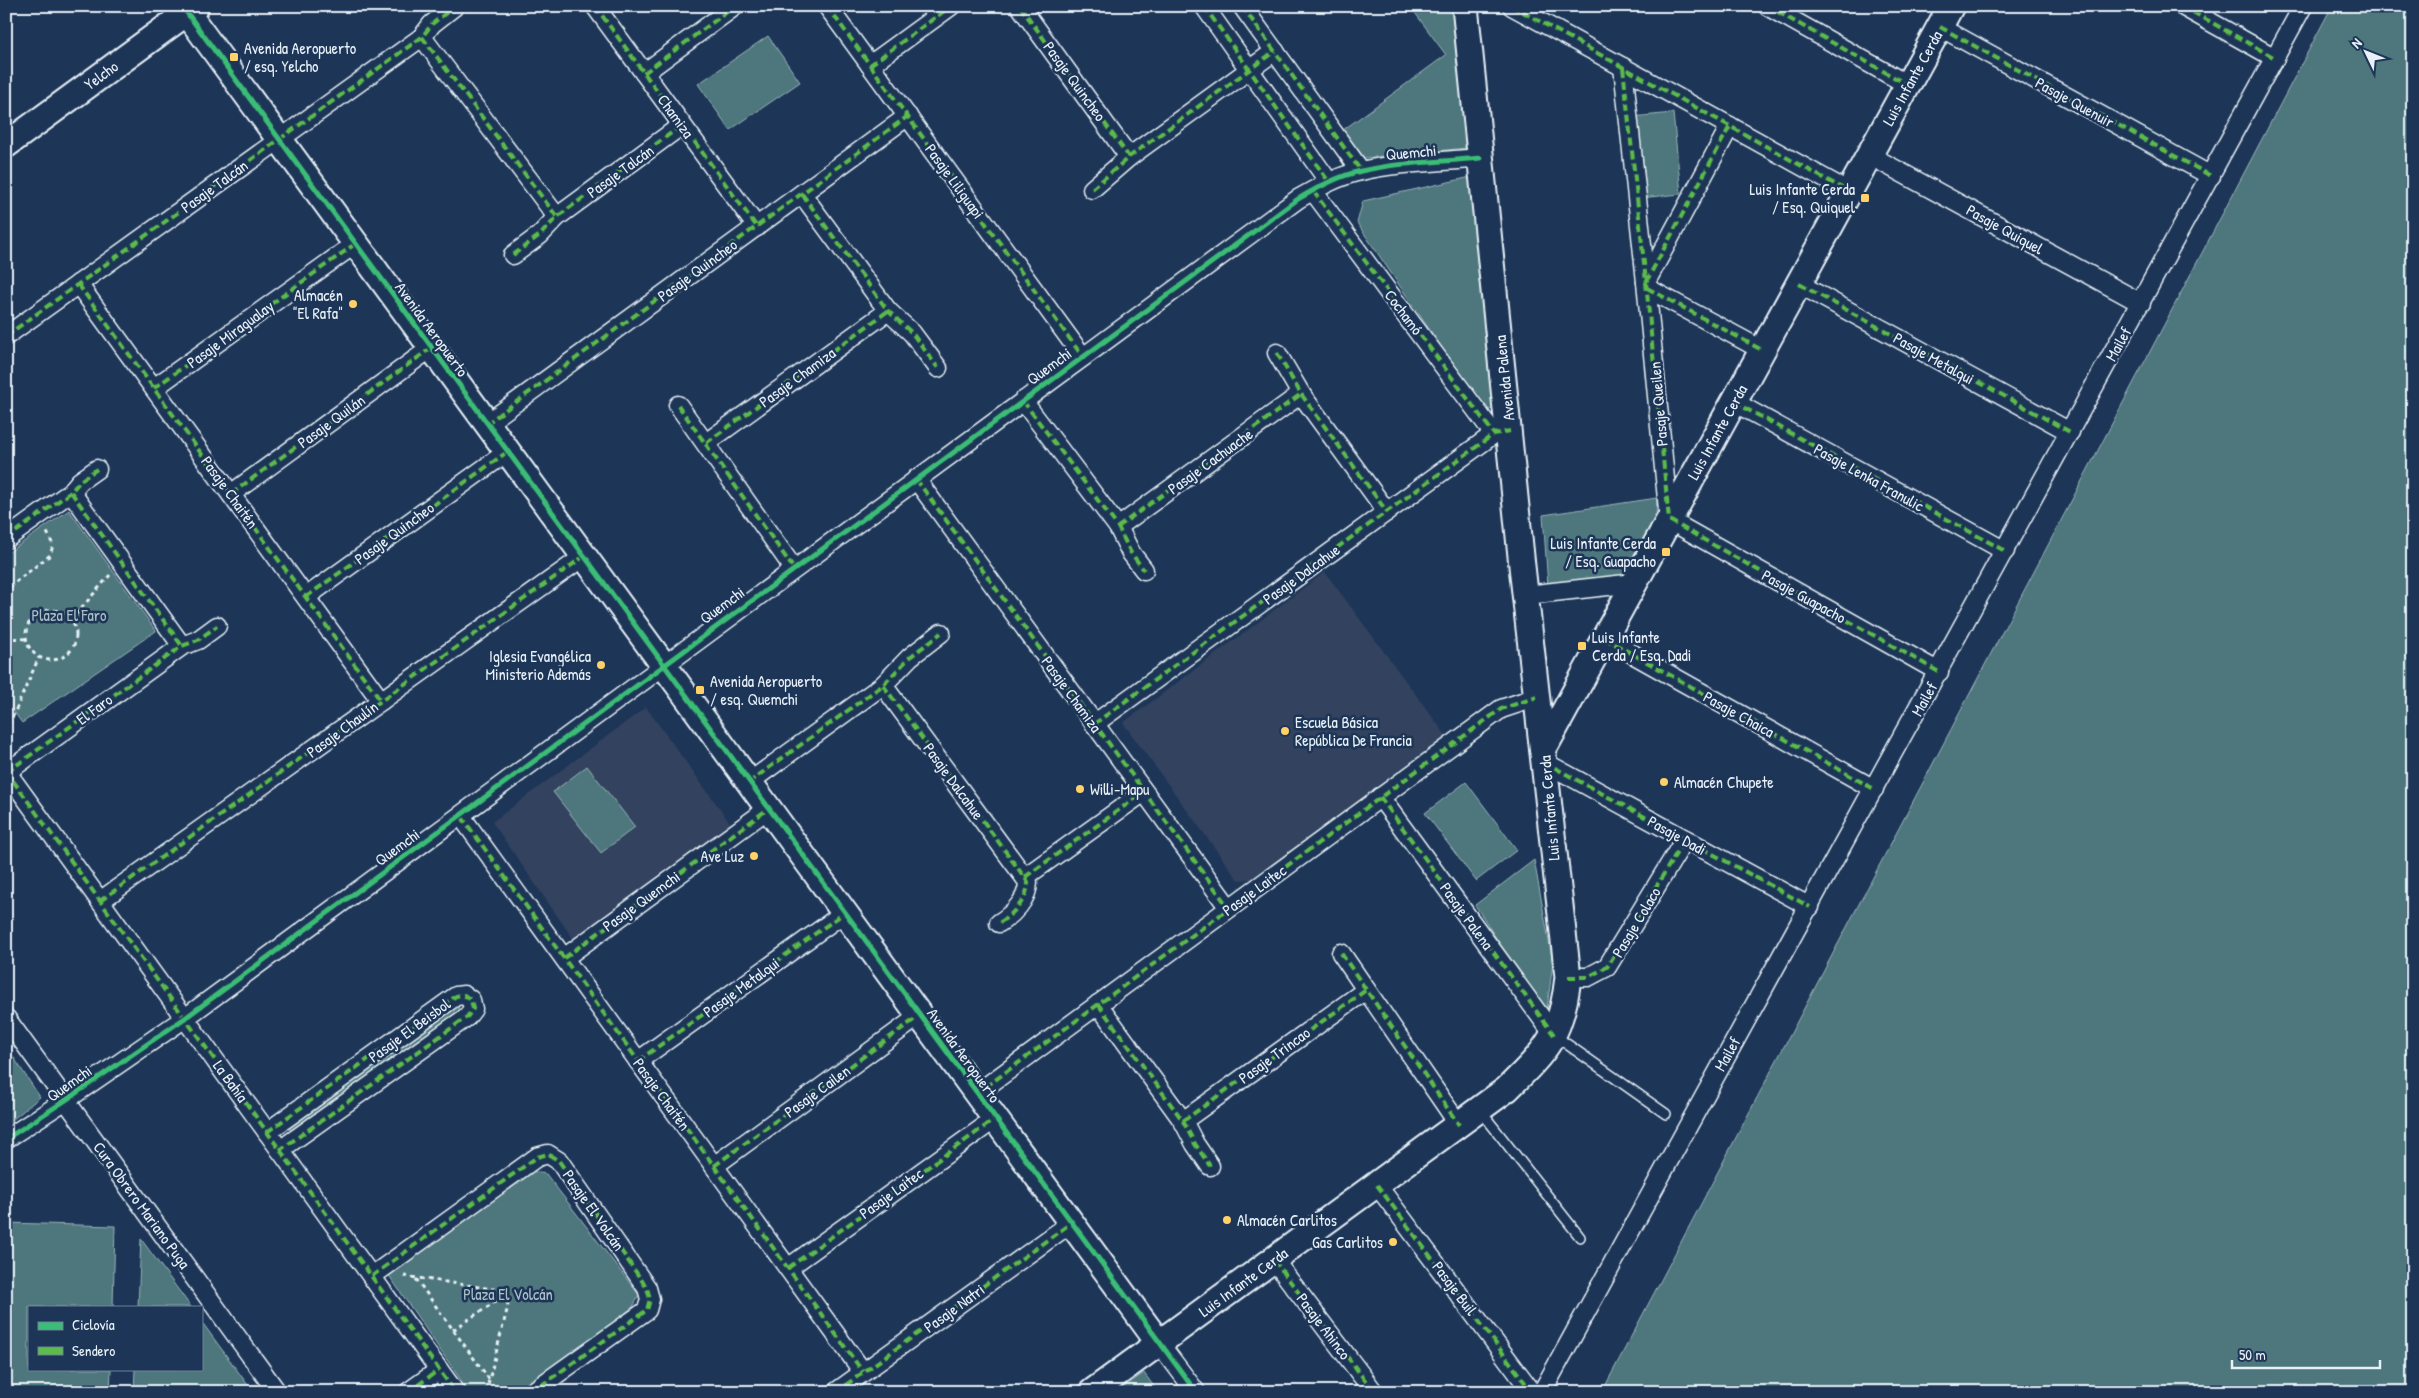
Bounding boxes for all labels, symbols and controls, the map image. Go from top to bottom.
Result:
street label: Luis Infante Cerda [1877,27,1947,129]
north arrow [2342,28,2392,78]
text: N [2347,33,2366,52]
place label: Avenida Aeropuerto / esq. Yelcho [244,37,357,77]
street label: Pasaje Quincheo [1039,37,1112,126]
marker: Avenida Aeropuerto / esq. Yelcho [228,51,240,63]
street label: Yelcho [80,55,123,95]
street label: Pasaje Quenuir [2032,71,2118,133]
street label: Chamiza [653,90,699,142]
street label: Pasaje Talcán [582,139,658,203]
street label: Pasaje Liliguapi [920,139,990,223]
street label: Quemchi [1385,139,1437,165]
street label: Pasaje Talcán [176,154,252,218]
place label: Luis Infante Cerda / Esq. Quiquel [1750,178,1856,218]
marker: Luis Infante Cerda / Esq. Quiquel [1859,192,1871,204]
street label: Pasaje Quiquel [1962,199,2048,260]
street label: Pasaje Quincheo [653,233,742,306]
street label: Avenida Aeropuerto [390,277,474,381]
place label: Almacén "El Rafa" [293,284,343,324]
street label: Cochamó [1380,285,1429,340]
street label: Pasaje Miragualay [182,295,278,373]
marker: Almacén "El Rafa" [347,298,359,310]
street label: Mailef [2100,323,2136,365]
street label: Pasaje Metalqui [1890,327,1978,389]
street label: Avenida Palena [1489,334,1519,422]
street label: Pasaje Chamiza [754,342,840,412]
street label: Quemchi [1022,342,1076,390]
street label: Pasaje Queilen [1643,361,1673,447]
street label: Luis Infante Cerda [1682,381,1752,483]
street label: Pasaje Quilán [293,389,369,453]
street label: Pasaje Cachuache [1163,422,1257,499]
street label: Pasaje Lenka Franulic [1810,438,1929,517]
street label: Pasaje Chaitén [196,451,264,533]
street label: Pasaje Quincheo [350,496,439,569]
place label: Luis Infante Cerda / Esq. Guapacho [1551,532,1657,572]
street label: Pasaje Dalcahue [1258,538,1345,609]
marker: Luis Infante Cerda / Esq. Guapacho [1660,546,1672,558]
street label: Pasaje Guapacho [1758,564,1851,628]
street label: Quemchi [695,581,749,629]
park label: Plaza El Faro [32,604,107,626]
place label: Luis Infante Cerda / Esq. Dadi [1592,626,1691,666]
marker: Luis Infante Cerda / Esq. Dadi [1576,640,1588,652]
place label: Iglesia Evangélica Ministerio Además [485,645,591,685]
street label: Pasaje Chamiza [1037,651,1107,737]
marker: Iglesia Evangélica Ministerio Además [595,659,607,671]
place label: Avenida Aeropuerto / esq. Quemchi [710,670,823,710]
street label: Mailef [1906,678,1942,720]
marker: Avenida Aeropuerto / esq. Quemchi [694,684,706,696]
street label: Pasaje Chaica [1700,685,1778,743]
street label: El Faro [71,688,117,730]
street label: Pasaje Chaulín [302,696,382,762]
place label: Escuela Básica República De Francia [1295,711,1412,751]
marker: Escuela Básica República De Francia [1279,725,1291,737]
street label: Pasaje Dalcahue [919,738,990,825]
street label: Luis Infante Cerda [1533,755,1565,861]
place label: Almacén Chupete [1674,771,1774,793]
marker: Almacén Chupete [1658,776,1670,788]
place label: Willi-Mapu [1090,778,1150,800]
marker: Willi-Mapu [1074,783,1086,795]
street label: Pasaje Dadi [1644,810,1710,860]
street label: Quemchi [370,823,424,871]
place label: Ave Luz [701,845,744,867]
marker: Ave Luz [748,850,760,862]
street label: Pasaje Laitec [1218,859,1291,921]
street label: Pasaje Quemchi [598,865,684,937]
street label: Pasaje Palena [1435,878,1499,954]
street label: Pasaje Colaco [1606,882,1666,961]
street label: Pasaje Metalqui [698,952,784,1022]
street label: Pasaje El Beisbol [363,992,455,1067]
street label: Avenida Aeropuerto [922,1003,1006,1107]
street label: Pasaje Trincao [1234,1021,1315,1088]
street label: Mailef [1709,1033,1745,1075]
street label: Pasaje Chaitén [628,1053,696,1135]
street label: La Bahía [208,1056,254,1106]
street label: Quemchi [42,1059,96,1107]
street label: Pasaje Cailen [780,1060,854,1122]
street label: Cura Obrero Mariano Puga [88,1137,196,1273]
street label: Pasaje Laitec [855,1162,928,1224]
street label: Pasaje El Volcán [558,1165,630,1255]
place label: Almacén Carlitos [1237,1209,1337,1231]
marker: Almacén Carlitos [1221,1214,1233,1226]
place label: Gas Carlitos [1312,1231,1383,1253]
marker: Gas Carlitos [1387,1236,1399,1248]
street label: Luis Infante Cerda [1194,1242,1292,1322]
street label: Pasaje Buil [1427,1256,1483,1320]
street label: Pasaje Natri [919,1278,989,1338]
park label: Plaza El Volcán [463,1283,553,1305]
street label: Pasaje Ahinco [1292,1288,1357,1364]
legend [28,1306,202,1370]
text: Ciclovía [72,1314,115,1335]
scale bar [2232,1338,2379,1370]
text: Sendero [72,1340,115,1361]
text: 50 m [2239,1344,2266,1365]

